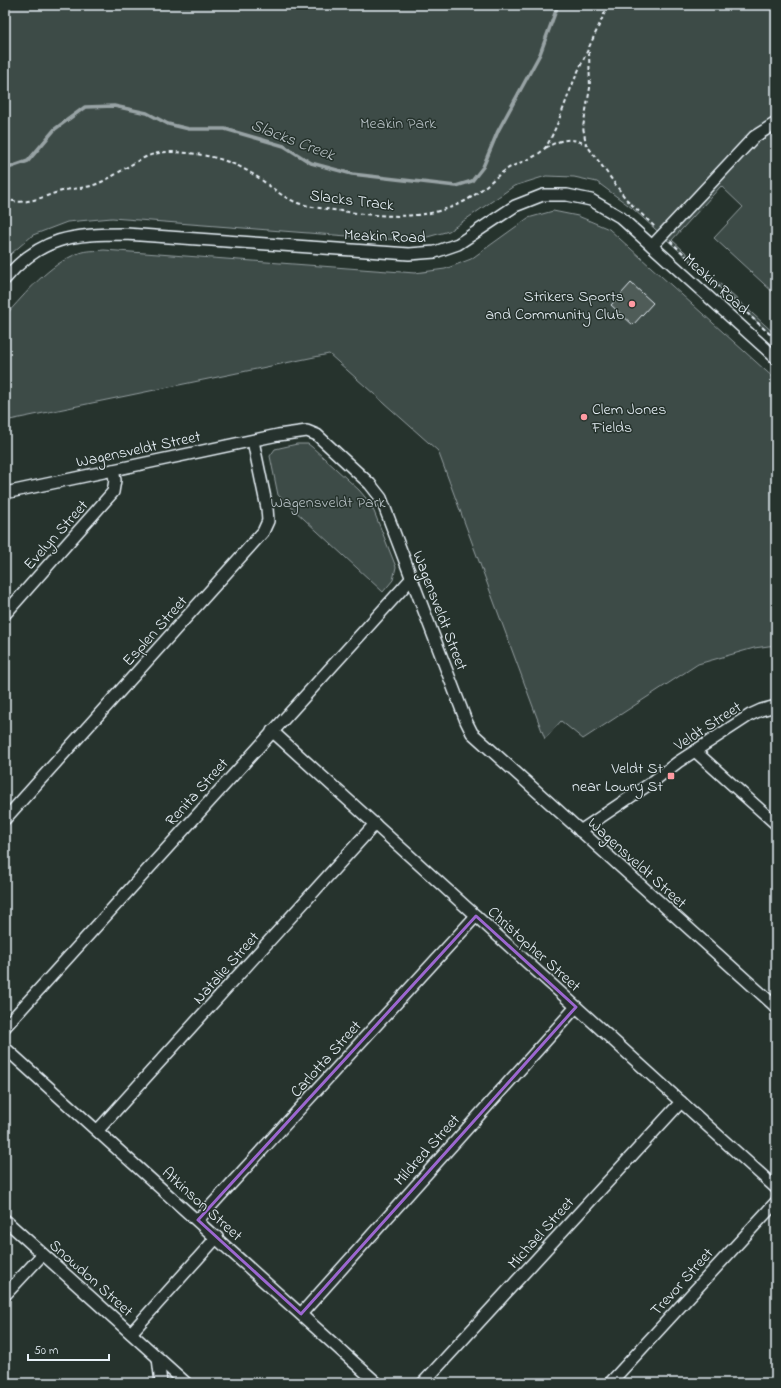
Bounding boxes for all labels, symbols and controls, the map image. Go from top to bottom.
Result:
park label: Meakin Park [360,112,437,136]
water label: Slacks Creek [247,113,340,168]
street label: Slacks Track [308,184,396,218]
street label: Meakin Road [343,224,426,250]
street label: Meakin Road [677,248,754,321]
place label: Strikers Sports and Community Club [485,285,625,327]
marker: Strikers Sports and Community Club [627,299,637,309]
place label: Clem Jones Fields [591,398,666,440]
marker: Clem Jones Fields [579,412,589,422]
street label: Wagensveldt Street [74,425,203,475]
park label: Wagensveldt Park [270,491,387,515]
street label: Evelyn Street [18,494,95,576]
street label: Wagensveldt Street [405,547,473,675]
street label: Esplen Street [117,590,194,672]
street label: Veldt Street [669,696,747,758]
street label: Renita Street [160,752,235,832]
place label: Veldt St near Lowry St [572,757,664,799]
marker: Veldt St near Lowry St [666,771,676,781]
street label: Wagensveldt Street [582,812,692,915]
street label: Christopher Street [482,901,586,998]
street label: Natalie Street [187,926,266,1010]
street label: Carlotta Street [285,1015,368,1103]
street label: Mildred Street [389,1109,467,1192]
street label: Atkinson Street [156,1162,248,1248]
street label: Michael Street [502,1191,581,1275]
street label: Snowdon Street [43,1234,139,1323]
street label: Trevor Street [645,1242,720,1322]
scale bar [28,1336,109,1362]
text: 50 m [34,1342,58,1360]

